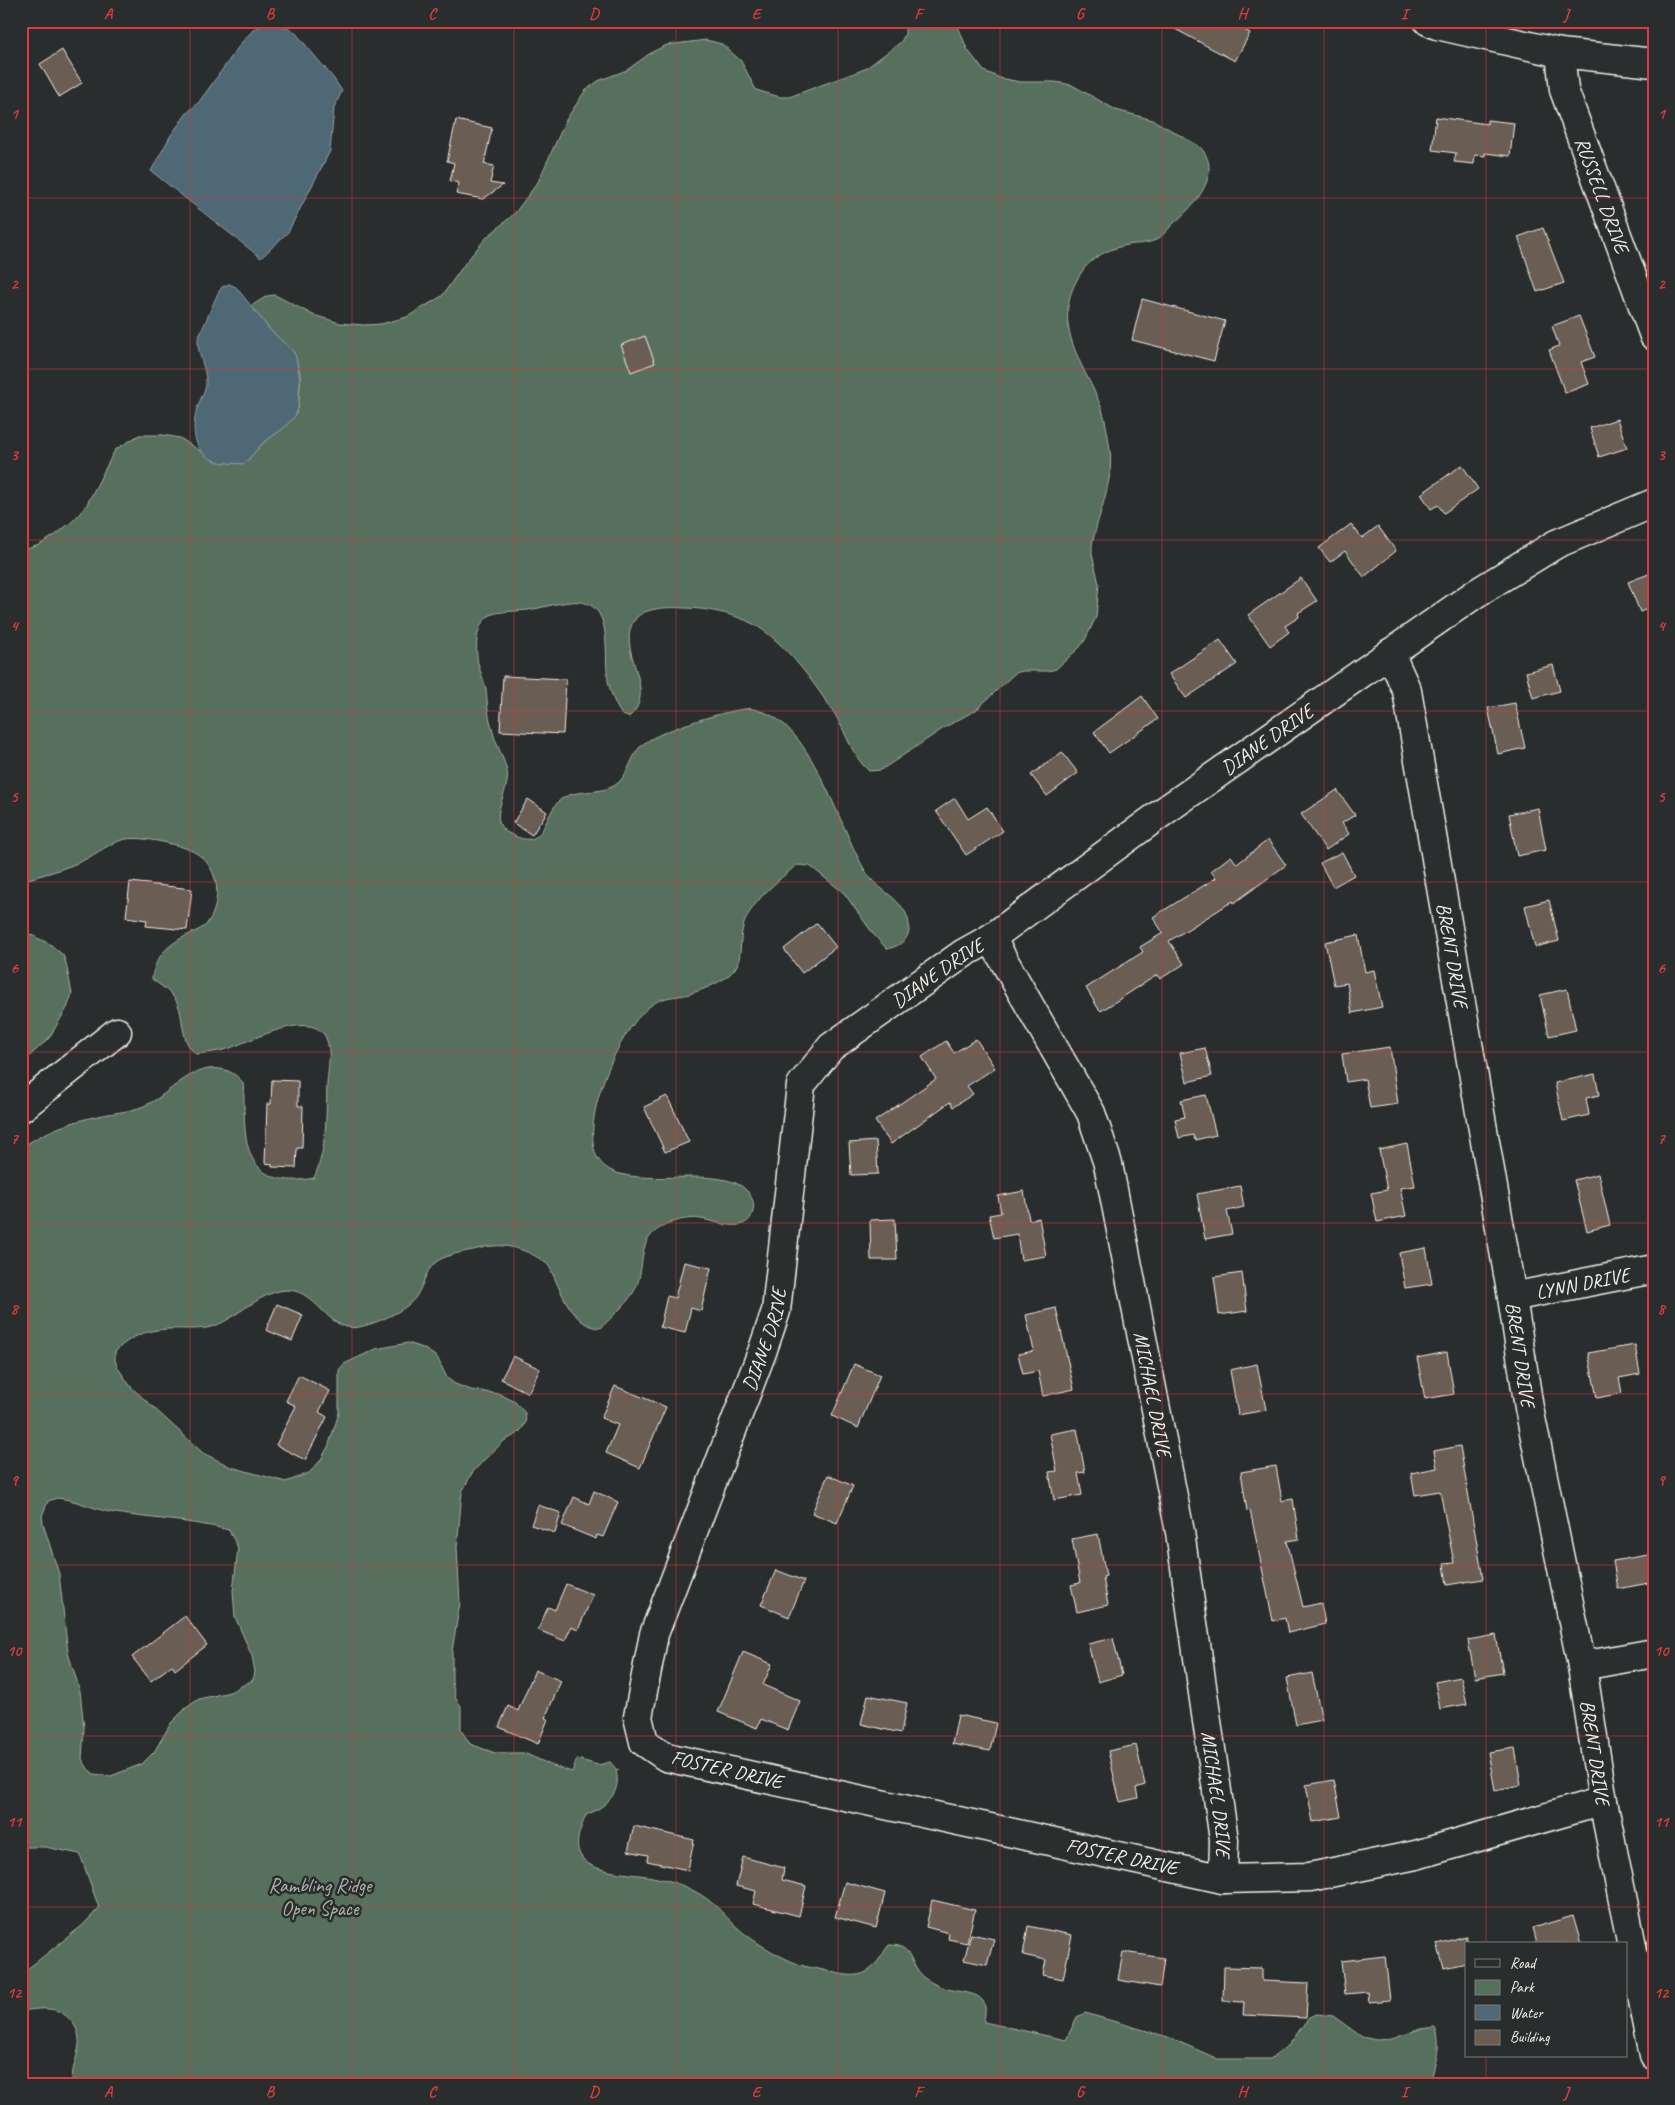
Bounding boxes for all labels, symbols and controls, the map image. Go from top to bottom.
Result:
text: A [104,4,114,24]
text: B [266,4,276,24]
text: C [428,4,438,24]
text: D [589,4,600,24]
text: E [752,4,763,24]
text: F [914,4,925,24]
text: G [1076,4,1086,24]
text: H [1237,4,1249,24]
text: I [1401,4,1411,24]
text: J [1562,4,1571,24]
text: 1 [10,104,19,124]
text: 1 [1657,104,1666,124]
street label: RUSSELL DRIVE [1569,134,1635,259]
text: 2 [10,274,19,294]
text: 2 [1657,274,1666,294]
text: 3 [10,445,19,465]
text: 3 [1657,445,1666,465]
text: 4 [10,616,19,636]
text: 4 [1657,616,1666,636]
street label: DIANE DRIVE [1216,697,1321,780]
text: 5 [11,787,20,807]
text: 5 [1658,787,1667,807]
street label: BRENT DRIVE [1431,901,1474,1013]
street label: DIANE DRIVE [887,931,991,1013]
text: 6 [10,958,19,978]
text: 6 [1657,958,1666,978]
text: 7 [10,1129,19,1149]
text: 7 [1657,1129,1666,1149]
street label: LYNN DRIVE [1534,1262,1635,1305]
street label: DIANE DRIVE [736,1284,792,1394]
text: 8 [10,1299,19,1319]
text: 8 [1657,1299,1666,1319]
street label: BRENT DRIVE [1500,1300,1541,1412]
street label: MICHAEL DRIVE [1128,1330,1178,1462]
text: 9 [10,1470,19,1490]
text: 9 [1657,1470,1666,1490]
text: 10 [7,1641,23,1661]
text: 10 [1654,1641,1670,1661]
street label: BRENT DRIVE [1574,1698,1616,1810]
street label: MICHAEL DRIVE [1196,1729,1236,1860]
street label: FOSTER DRIVE [669,1745,787,1795]
text: 11 [7,1812,23,1832]
text: 11 [1654,1812,1670,1832]
street label: FOSTER DRIVE [1064,1832,1182,1881]
park label: Rambling Ridge Open Space [268,1873,373,1921]
legend [1465,1942,1628,2058]
text: Road [1510,1954,1537,1973]
text: Park [1510,1978,1535,1997]
text: 12 [7,1983,23,2003]
text: 12 [1654,1983,1670,2003]
text: Water [1510,2004,1544,2023]
text: Building [1510,2028,1550,2047]
text: A [104,2082,114,2102]
text: B [266,2082,276,2102]
text: C [428,2082,438,2102]
text: D [589,2082,600,2102]
text: E [752,2082,763,2102]
text: F [914,2082,925,2102]
text: G [1076,2082,1086,2102]
text: H [1237,2082,1249,2102]
text: I [1401,2082,1411,2102]
text: J [1562,2082,1571,2102]

